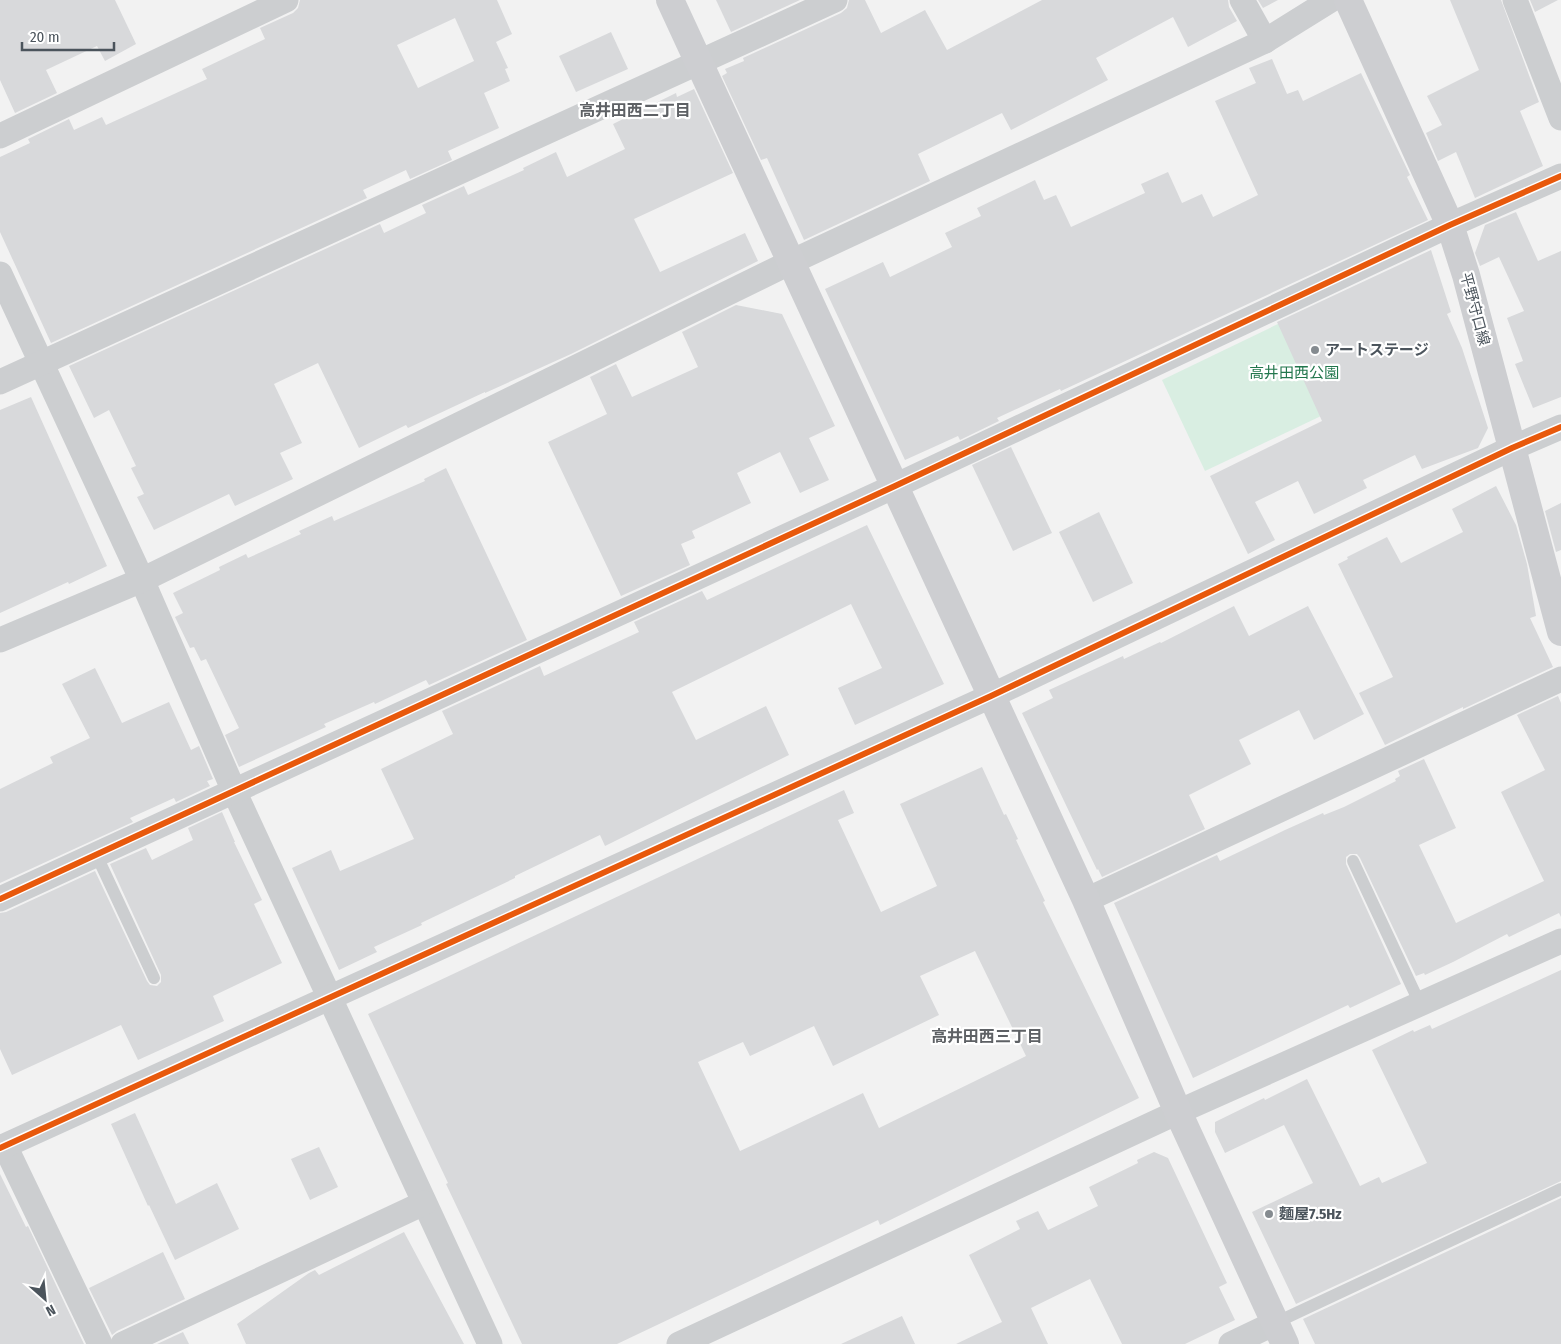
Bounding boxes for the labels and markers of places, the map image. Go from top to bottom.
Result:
place label: アートステージ [1325,341,1429,359]
marker: アートステージ [1309,344,1321,356]
place label: 麵屋7.5Hz [1279,1205,1342,1223]
marker: 麵屋7.5Hz [1263,1208,1275,1220]

